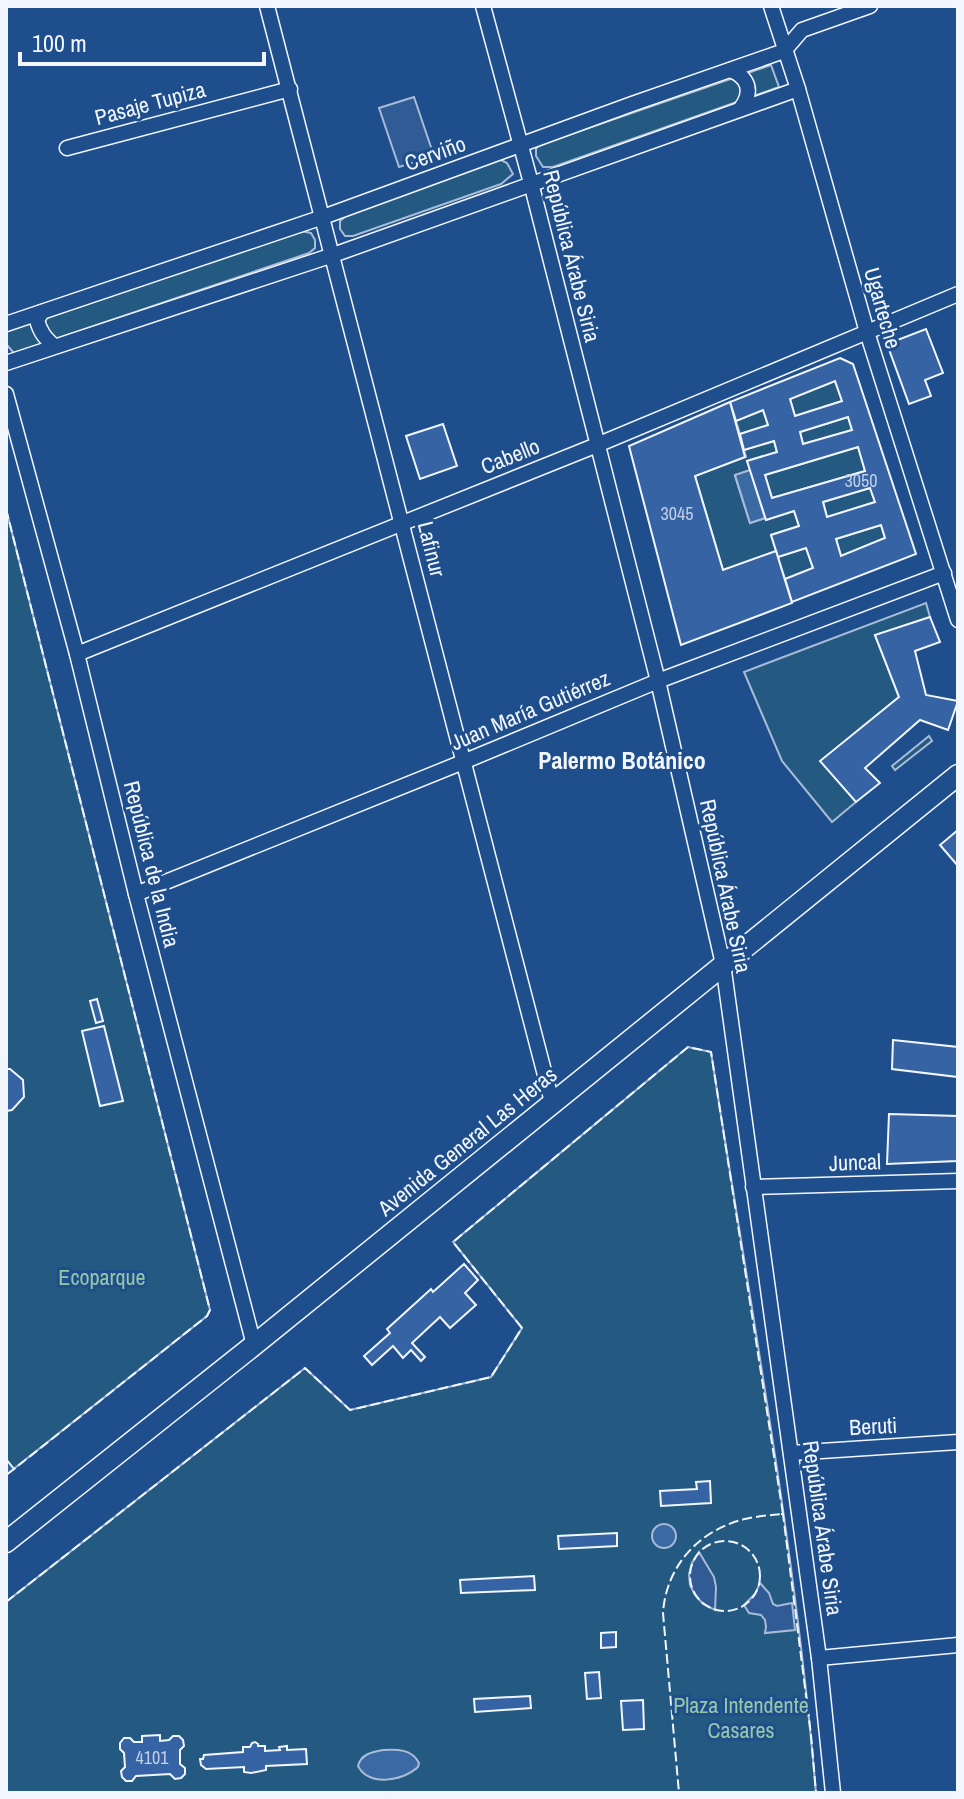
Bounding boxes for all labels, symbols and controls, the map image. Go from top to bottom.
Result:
scale bar [20,16,264,66]
text: 100 m [32,27,87,59]
street label: Pasaje Tupiza [91,74,209,132]
street label: Cerviño [400,128,470,178]
street label: República Árabe Siria [536,167,608,345]
street label: Ugarteche [857,264,909,352]
street label: Cabello [476,431,544,481]
house number: 3050 [845,468,877,493]
house number: 3045 [661,501,693,526]
street label: Lafinur [411,518,453,580]
street label: Juan María Gutiérrez [446,663,614,757]
district label: Palermo Botánico [538,744,706,776]
street label: República de la India [117,778,187,950]
street label: República Árabe Siria [693,797,759,975]
street label: Avenida General Las Heras [370,1059,563,1223]
street label: Juncal [828,1146,882,1178]
park label: Ecoparque [58,1262,146,1292]
street label: Beruti [848,1410,898,1442]
street label: República Árabe Siria [796,1439,850,1617]
park label: Plaza Intendente Casares [673,1690,809,1745]
house number: 4101 [136,1745,169,1770]

